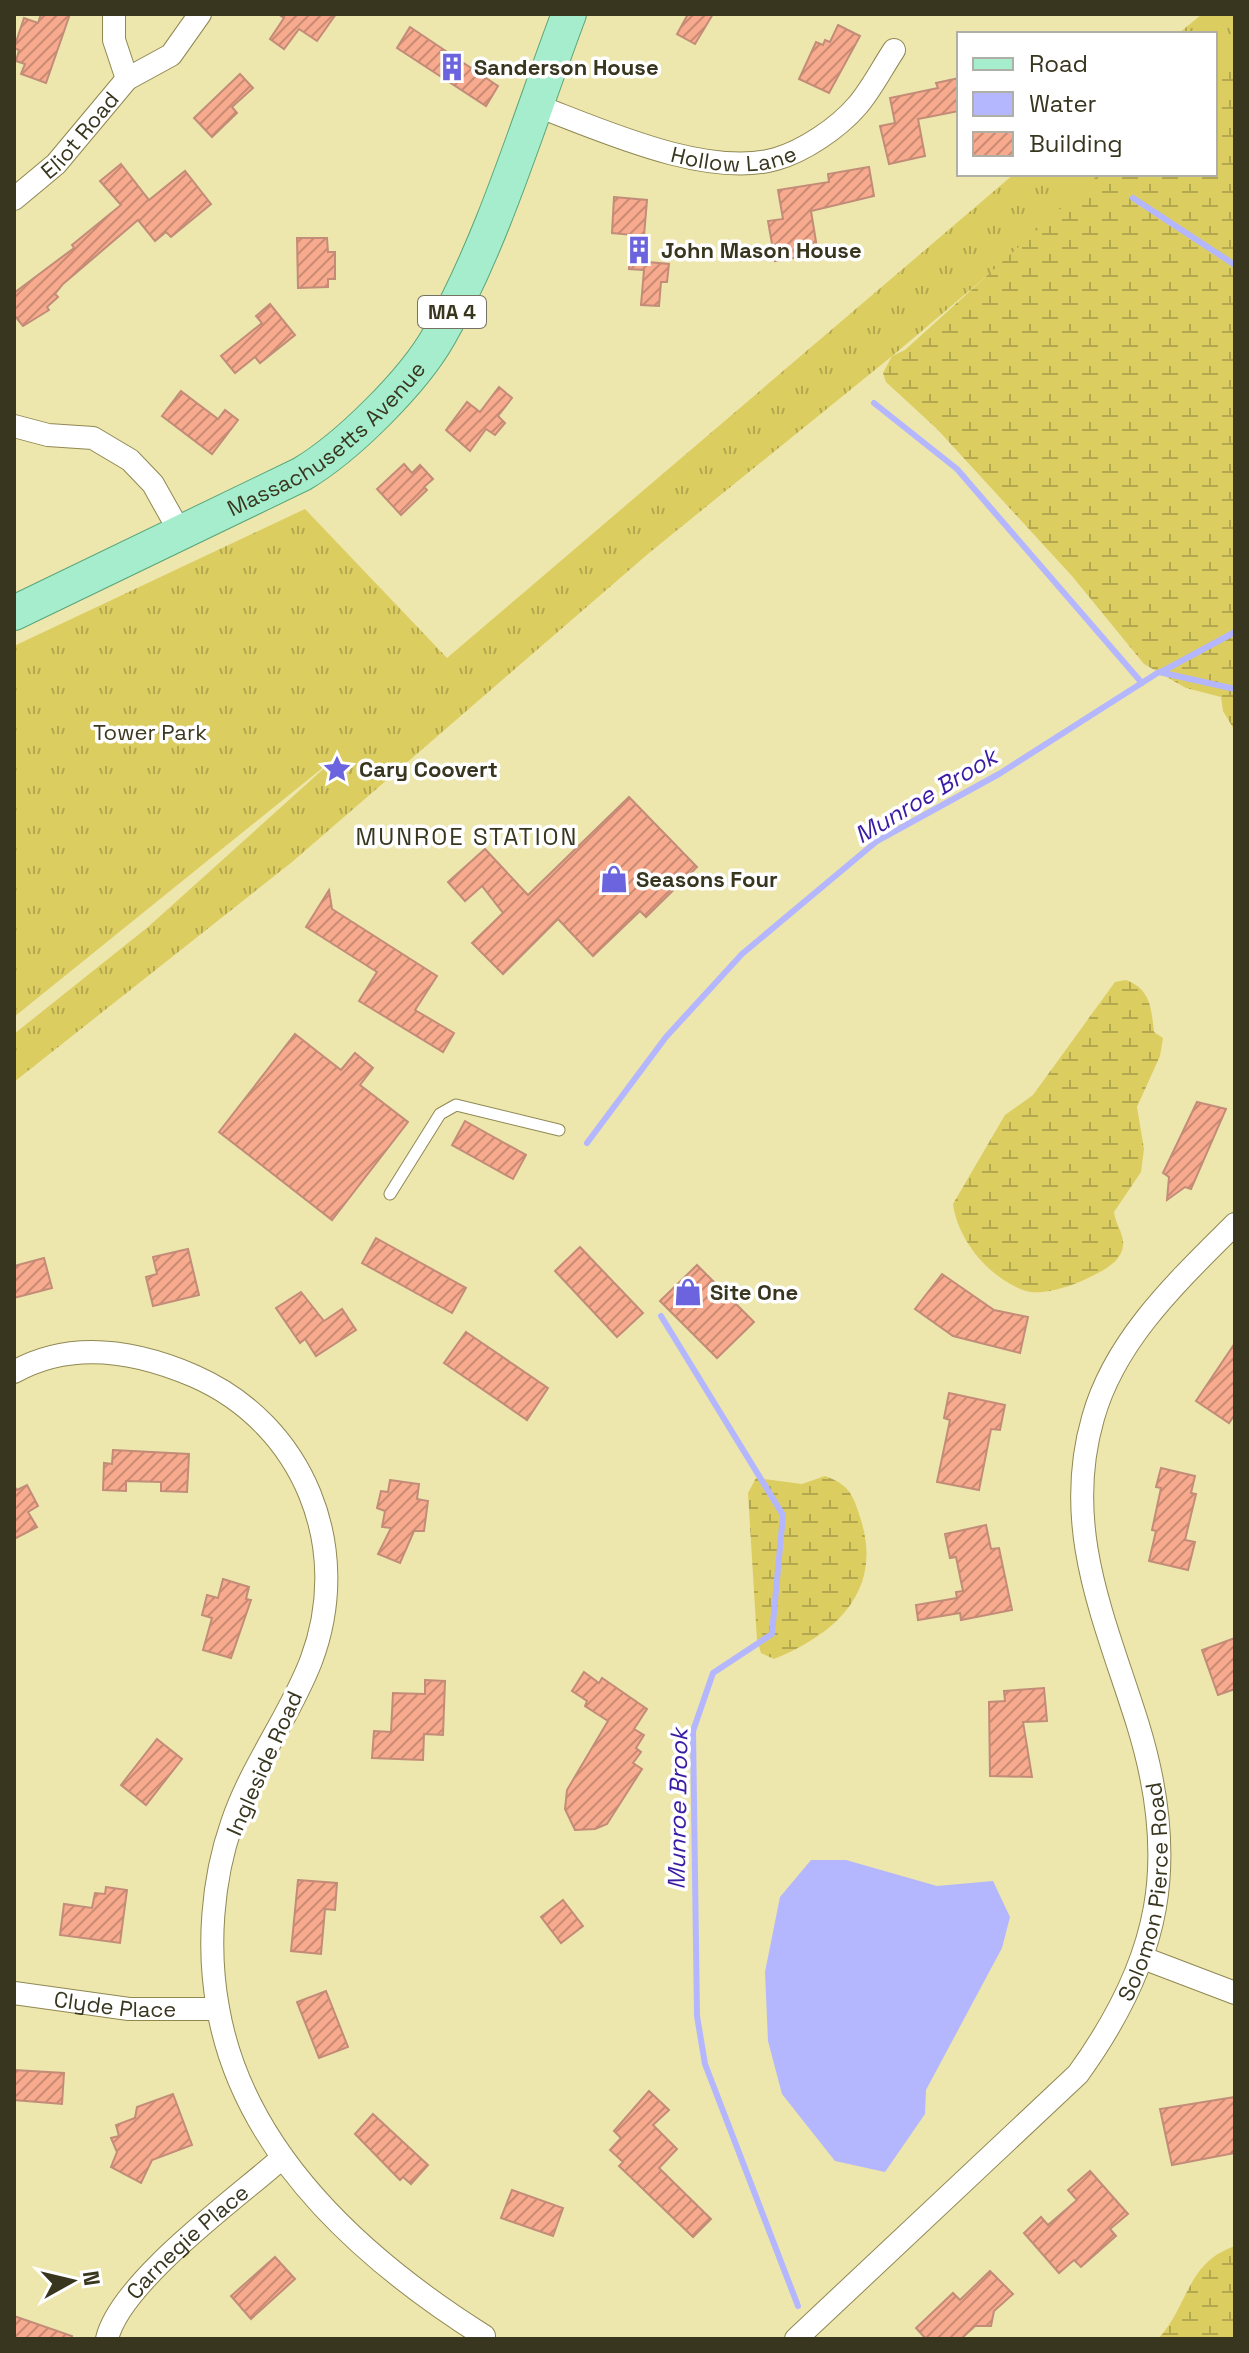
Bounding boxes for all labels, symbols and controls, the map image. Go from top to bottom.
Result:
legend [957,32,1217,176]
text: Road [1029,48,1088,79]
building icon: Sanderson House [437,52,467,82]
place label: Sanderson House [474,53,659,81]
street label: Eliot Road [35,86,125,185]
text: Water [1029,88,1097,119]
text: Building [1029,128,1123,159]
street label: Hollow Lane [668,139,801,178]
building icon: John Mason House [624,235,654,265]
place label: John Mason House [661,236,862,264]
road number: MA 4 [418,296,486,328]
street label: Massachusetts Avenue [222,355,431,522]
park label: Tower Park [93,718,207,746]
water label: Munroe Brook [849,739,1005,850]
place icon: Cary Coovert [322,754,352,784]
place label: Cary Coovert [359,755,498,783]
district label: MUNROE STATION [355,821,579,852]
shop icon: Seasons Four [599,864,629,894]
place label: Seasons Four [636,865,778,893]
shop icon: Site One [673,1277,703,1307]
place label: Site One [710,1278,798,1306]
street label: Ingleside Road [220,1686,308,1840]
water label: Munroe Brook [661,1725,694,1890]
street label: Solomon Pierce Road [1111,1780,1174,2006]
street label: Clyde Place [52,1985,176,2023]
street label: Carnegie Place [120,2178,254,2305]
north arrow [32,2241,112,2321]
text: N [77,2269,107,2287]

